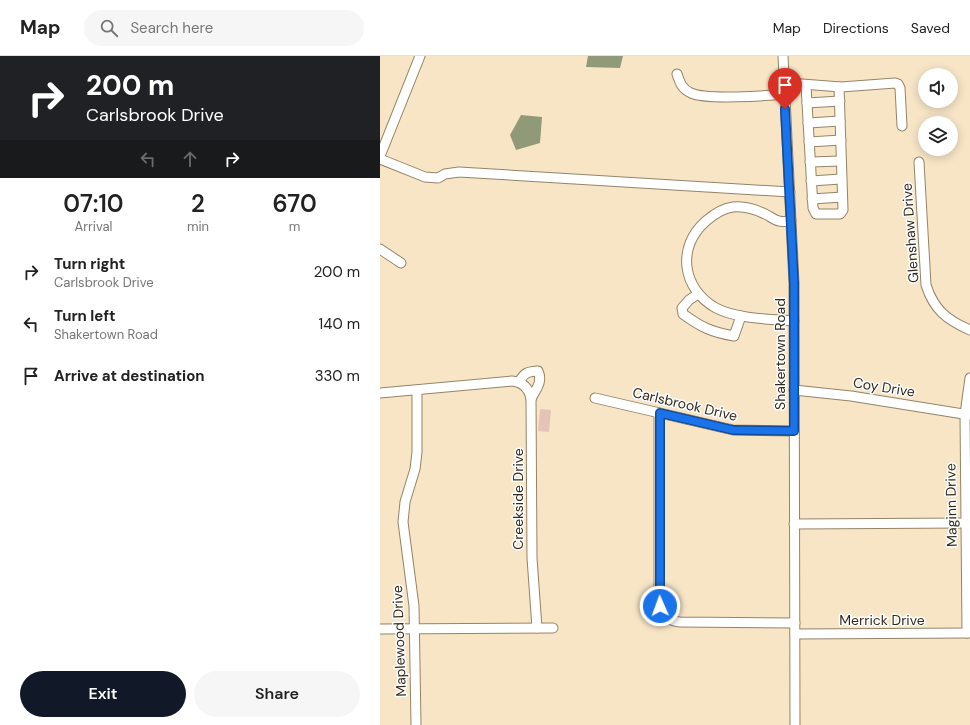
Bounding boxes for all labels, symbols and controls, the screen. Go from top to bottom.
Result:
search box [84,10,364,46]
text: Map [20,15,60,40]
icon: search [98,17,120,39]
text: Search here [130,18,213,38]
text: Map [773,19,801,37]
text: Directions [823,19,889,37]
text: Saved [911,19,950,37]
text: 200 m [86,67,174,104]
pin [768,68,802,109]
map controls [918,68,958,156]
button: sound [918,68,958,108]
icon: right [20,72,72,124]
icon: arrive [774,74,796,96]
text: Carlsbrook Drive [86,103,224,127]
button: layers [918,116,958,156]
icon: left [137,148,159,170]
icon: ahead [179,148,201,170]
icon: right [221,148,243,170]
street label: Glenshaw Drive [898,183,922,283]
text: 07:10 [63,188,124,219]
text: 2 [191,188,205,219]
text: 670 [272,188,317,219]
text: Arrival [75,218,112,235]
text: min [187,218,209,235]
text: m [289,218,300,235]
text: Turn right [54,254,125,274]
icon: right [20,261,42,283]
text: 200 m [314,262,360,282]
text: Carlsbrook Drive [54,274,154,291]
street label: Shakertown Road [771,298,789,410]
text: Turn left [54,306,115,326]
icon: left [20,313,42,335]
text: 140 m [319,314,360,334]
text: Shakertown Road [54,326,158,343]
icon: arrive [20,365,42,387]
text: Arrive at destination [54,366,205,386]
text: 330 m [315,366,360,386]
street label: Coy Drive [852,373,916,401]
street label: Carlsbrook Drive [631,383,739,425]
street label: Creekside Drive [509,448,527,550]
street label: Maginn Drive [941,463,961,547]
street label: Maplewood Drive [388,585,410,697]
position arrow [639,585,681,627]
street label: Merrick Drive [839,611,925,629]
button: Exit [20,671,186,717]
button: Share [194,671,360,717]

